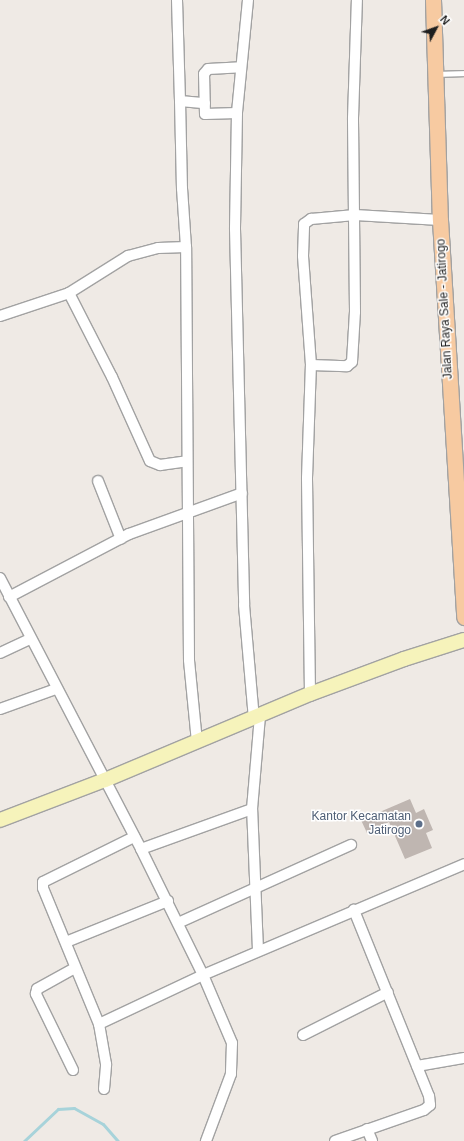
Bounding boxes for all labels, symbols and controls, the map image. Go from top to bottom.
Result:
north arrow [416,8,456,48]
text: N [438,13,452,27]
street label: Jalan Raya Sale - Jatirogo [434,238,456,380]
place label: Kantor Kecamatan Jatirogo [312,810,411,838]
marker: Kantor Kecamatan Jatirogo [414,819,424,829]

